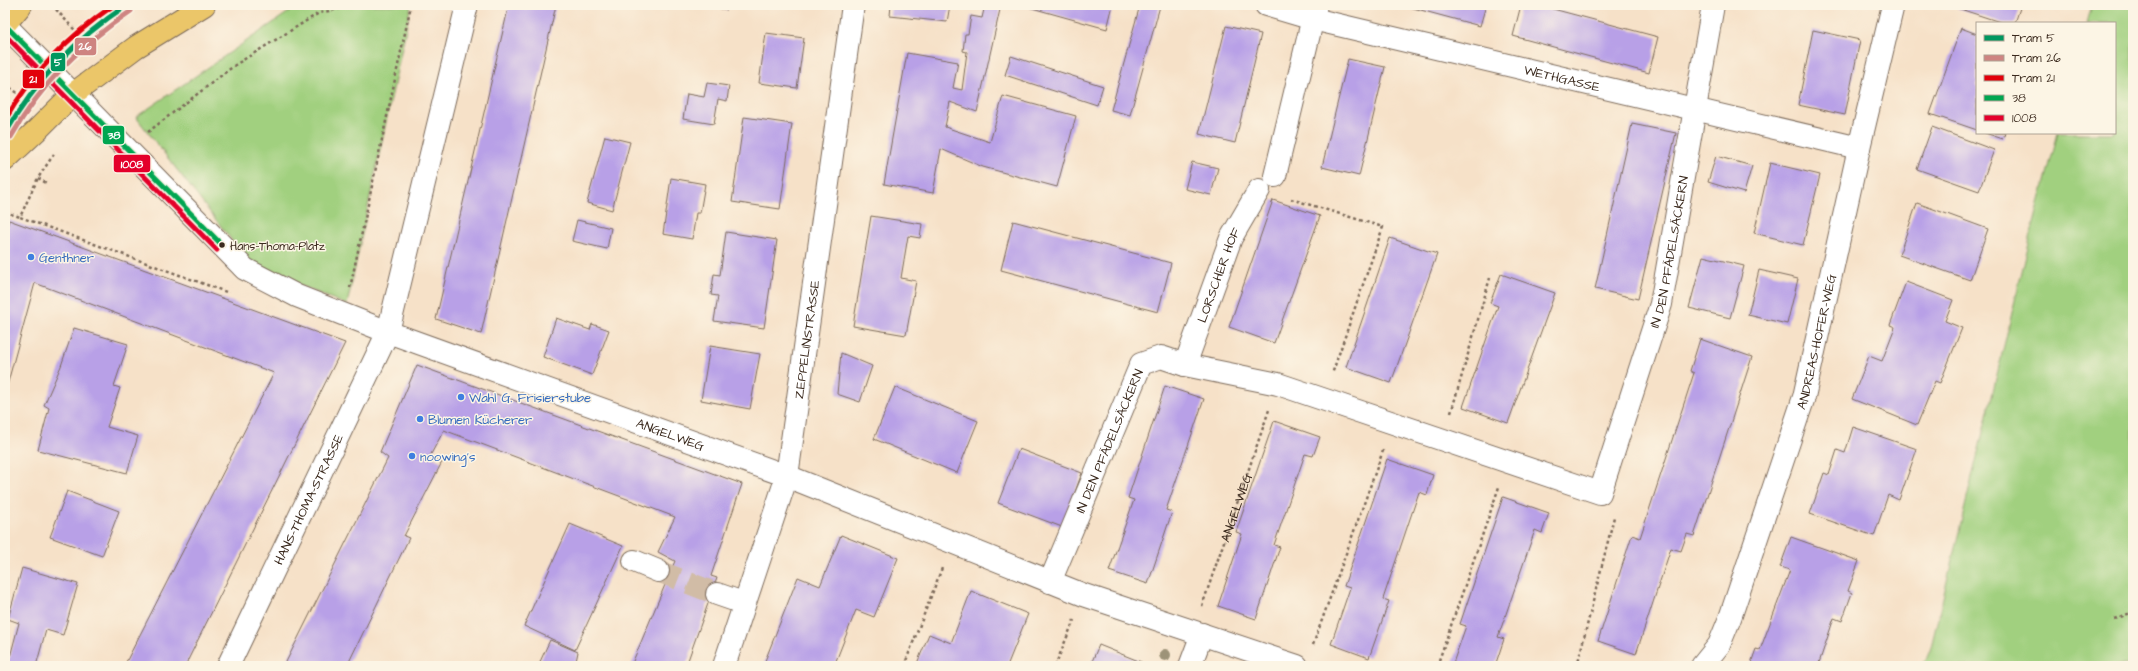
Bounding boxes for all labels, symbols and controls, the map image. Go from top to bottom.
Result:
legend [1976,22,2116,134]
text: Tram 5 [2012,30,2055,47]
line badge: 26 [74,37,97,56]
text: 26 [77,39,92,54]
text: Tram 26 [2012,50,2061,67]
line badge: 5 [50,52,66,72]
text: 5 [54,55,62,70]
street label: WETHGASSE [1522,61,1602,97]
line badge: 21 [22,69,45,89]
text: Tram 21 [2012,70,2055,87]
text: 21 [28,72,37,87]
text: 38 [2012,90,2026,107]
text: 1008 [2012,110,2037,127]
line badge: 38 [102,125,125,145]
text: 38 [107,128,121,143]
line badge: 1008 [113,154,151,173]
text: 1008 [121,157,144,172]
street label: IN DEN PFÄDELSÄCKERN [1646,174,1693,330]
street label: LORSCHER HOF [1193,224,1245,325]
place label: Hans-Thoma-Platz [230,238,325,255]
marker: Hans-Thoma-Platz [217,240,227,250]
place label: Genthner [39,249,94,267]
marker: Genthner [26,252,36,262]
street label: ANDREAS-HOFER-WEG [1792,272,1841,412]
street label: ZEPPELINSTRASSE [790,279,824,400]
street label: IN DEN PFÄDELSÄCKERN [1072,366,1148,516]
place label: Wahl G. Frisierstube [469,389,591,407]
marker: Wahl G. Frisierstube [456,392,466,402]
place label: Blumen Kücherer [428,411,532,429]
marker: Blumen Kücherer [415,414,425,424]
street label: ANGELWEG [634,414,707,455]
street label: HANS-THOMA-STRASSE [270,431,348,568]
place label: noowing's [420,448,476,467]
marker: noowing's [407,451,417,461]
street label: ANGELWEG [1217,471,1257,544]

